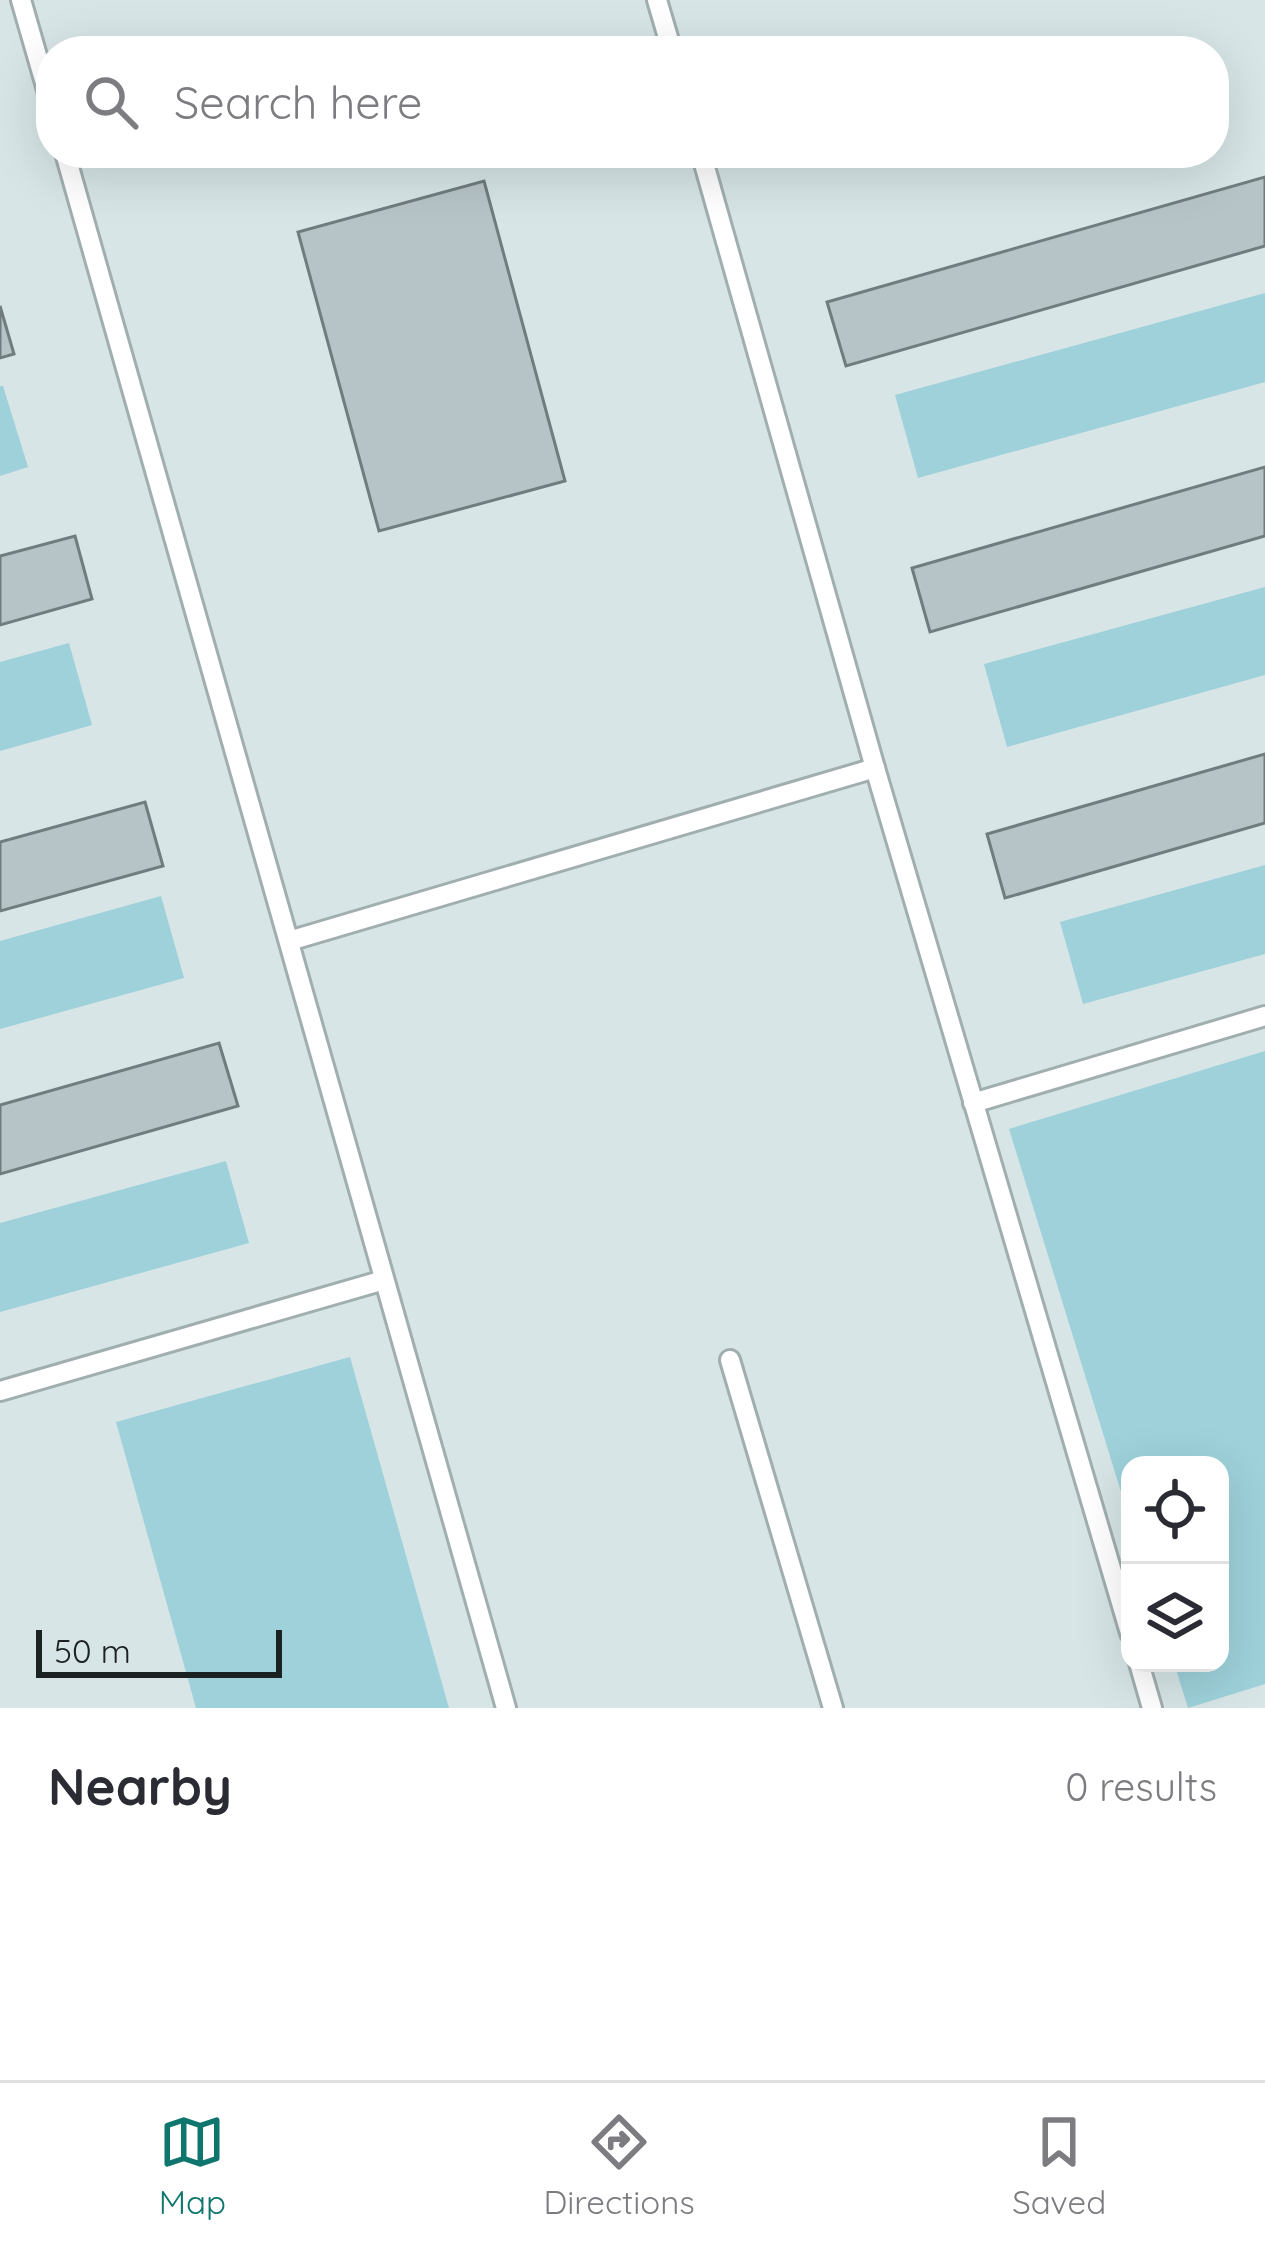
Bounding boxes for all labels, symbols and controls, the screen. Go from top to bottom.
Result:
search box [36,36,1229,168]
icon: search [78,69,144,135]
text: Search here [174,74,422,130]
map controls [1121,1456,1229,1672]
button: locate [1121,1456,1229,1564]
button: layers [1121,1564,1229,1672]
scale bar [36,1624,282,1677]
text: 50 m [54,1630,131,1671]
text: Nearby [48,1754,232,1818]
text: 0 results [1065,1762,1217,1811]
tab: Map [159,2109,226,2222]
tab: Directions [543,2109,695,2222]
tab: Saved [1012,2109,1106,2222]

